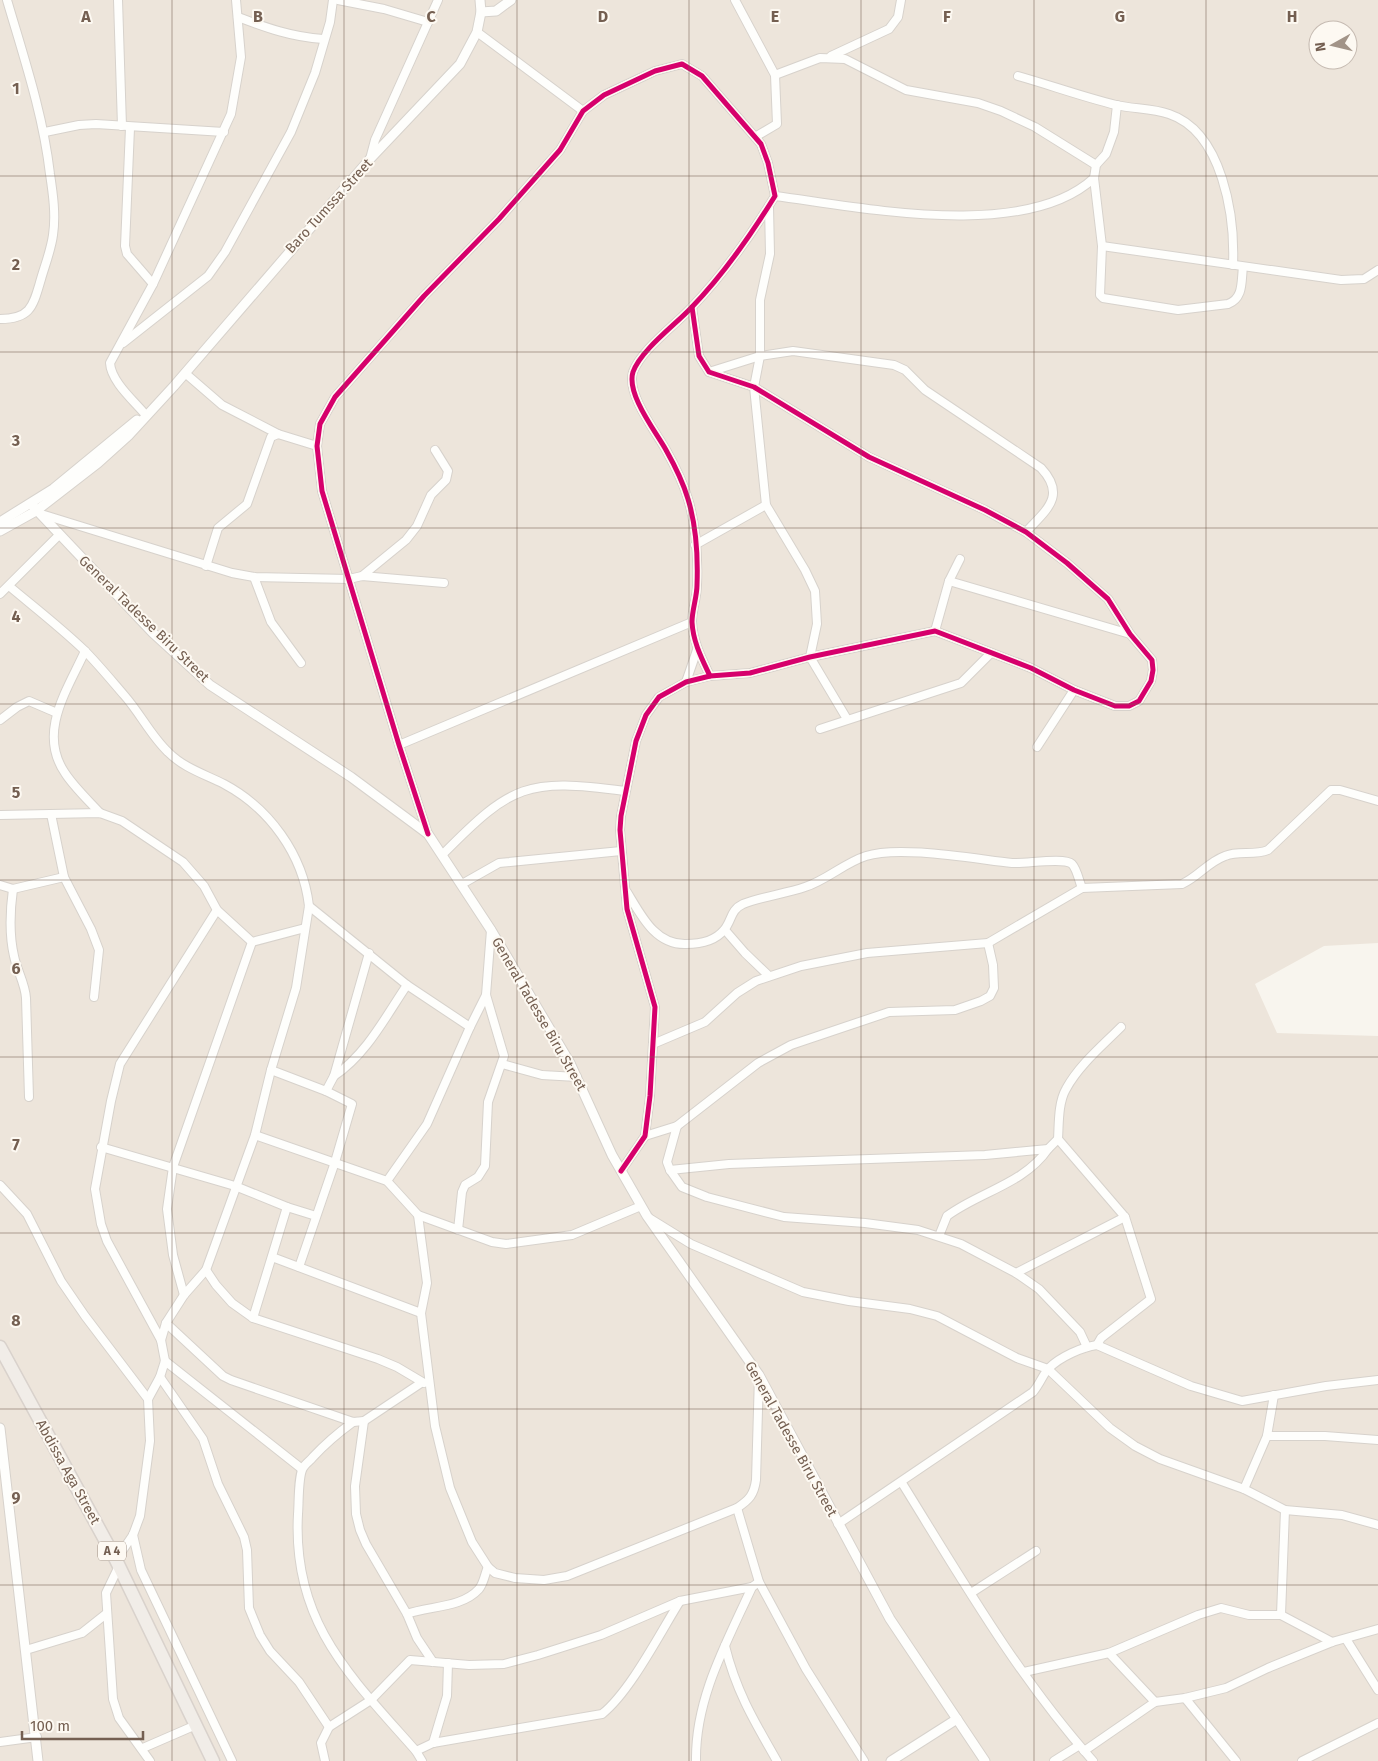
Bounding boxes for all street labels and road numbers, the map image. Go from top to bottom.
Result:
street label: Baro Tumssa Street [282,154,377,257]
street label: General Tadesse Biru Street [75,552,213,686]
street label: General Tadesse Biru Street [488,934,590,1095]
street label: General Tadesse Biru Street [741,1359,841,1520]
street label: Abdissa Aga Street [32,1417,104,1528]
road number: A 4 [98,1542,126,1560]

